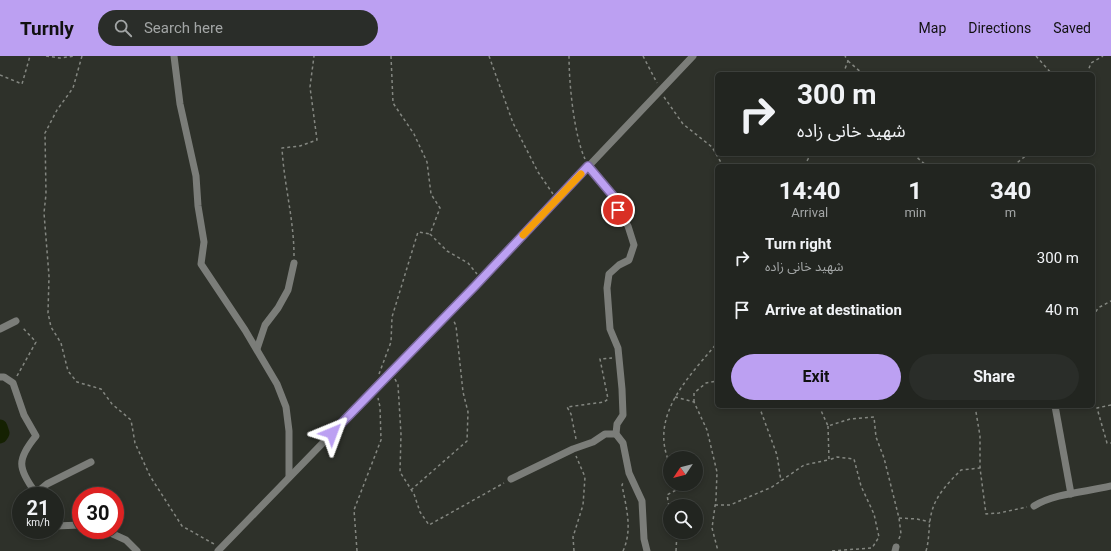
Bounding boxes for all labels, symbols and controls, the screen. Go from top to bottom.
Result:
search box [98,10,378,46]
text: Turnly [20,17,74,40]
icon: search [112,17,134,39]
text: Search here [144,19,223,37]
text: Map [919,20,946,36]
text: Directions [968,20,1031,36]
text: Saved [1053,20,1091,36]
text: 300 m [797,78,876,111]
icon: right [731,88,783,140]
text: شهید خانی زاده [797,120,906,141]
text: 14:40 [779,177,841,205]
text: 1 [908,177,922,205]
text: 340 [990,177,1031,205]
pin [601,193,635,227]
icon: arrive [607,199,629,221]
text: Arrival [791,205,828,220]
text: min [904,205,926,220]
text: m [1005,205,1016,220]
text: Turn right [765,235,831,253]
icon: right [731,247,753,269]
text: 300 m [1037,249,1079,267]
text: شهید خانی زاده [765,259,844,274]
icon: arrive [731,299,753,321]
text: Arrive at destination [765,301,902,319]
text: 40 m [1045,301,1079,319]
button: Exit [731,354,901,400]
button: Share [909,354,1079,400]
position arrow [311,412,353,454]
north arrow [663,451,703,491]
map controls [663,451,703,539]
speed limit sign: 30 [72,487,124,539]
text: 21 [27,496,49,520]
button: search [663,499,703,539]
text: km/h [26,517,50,528]

